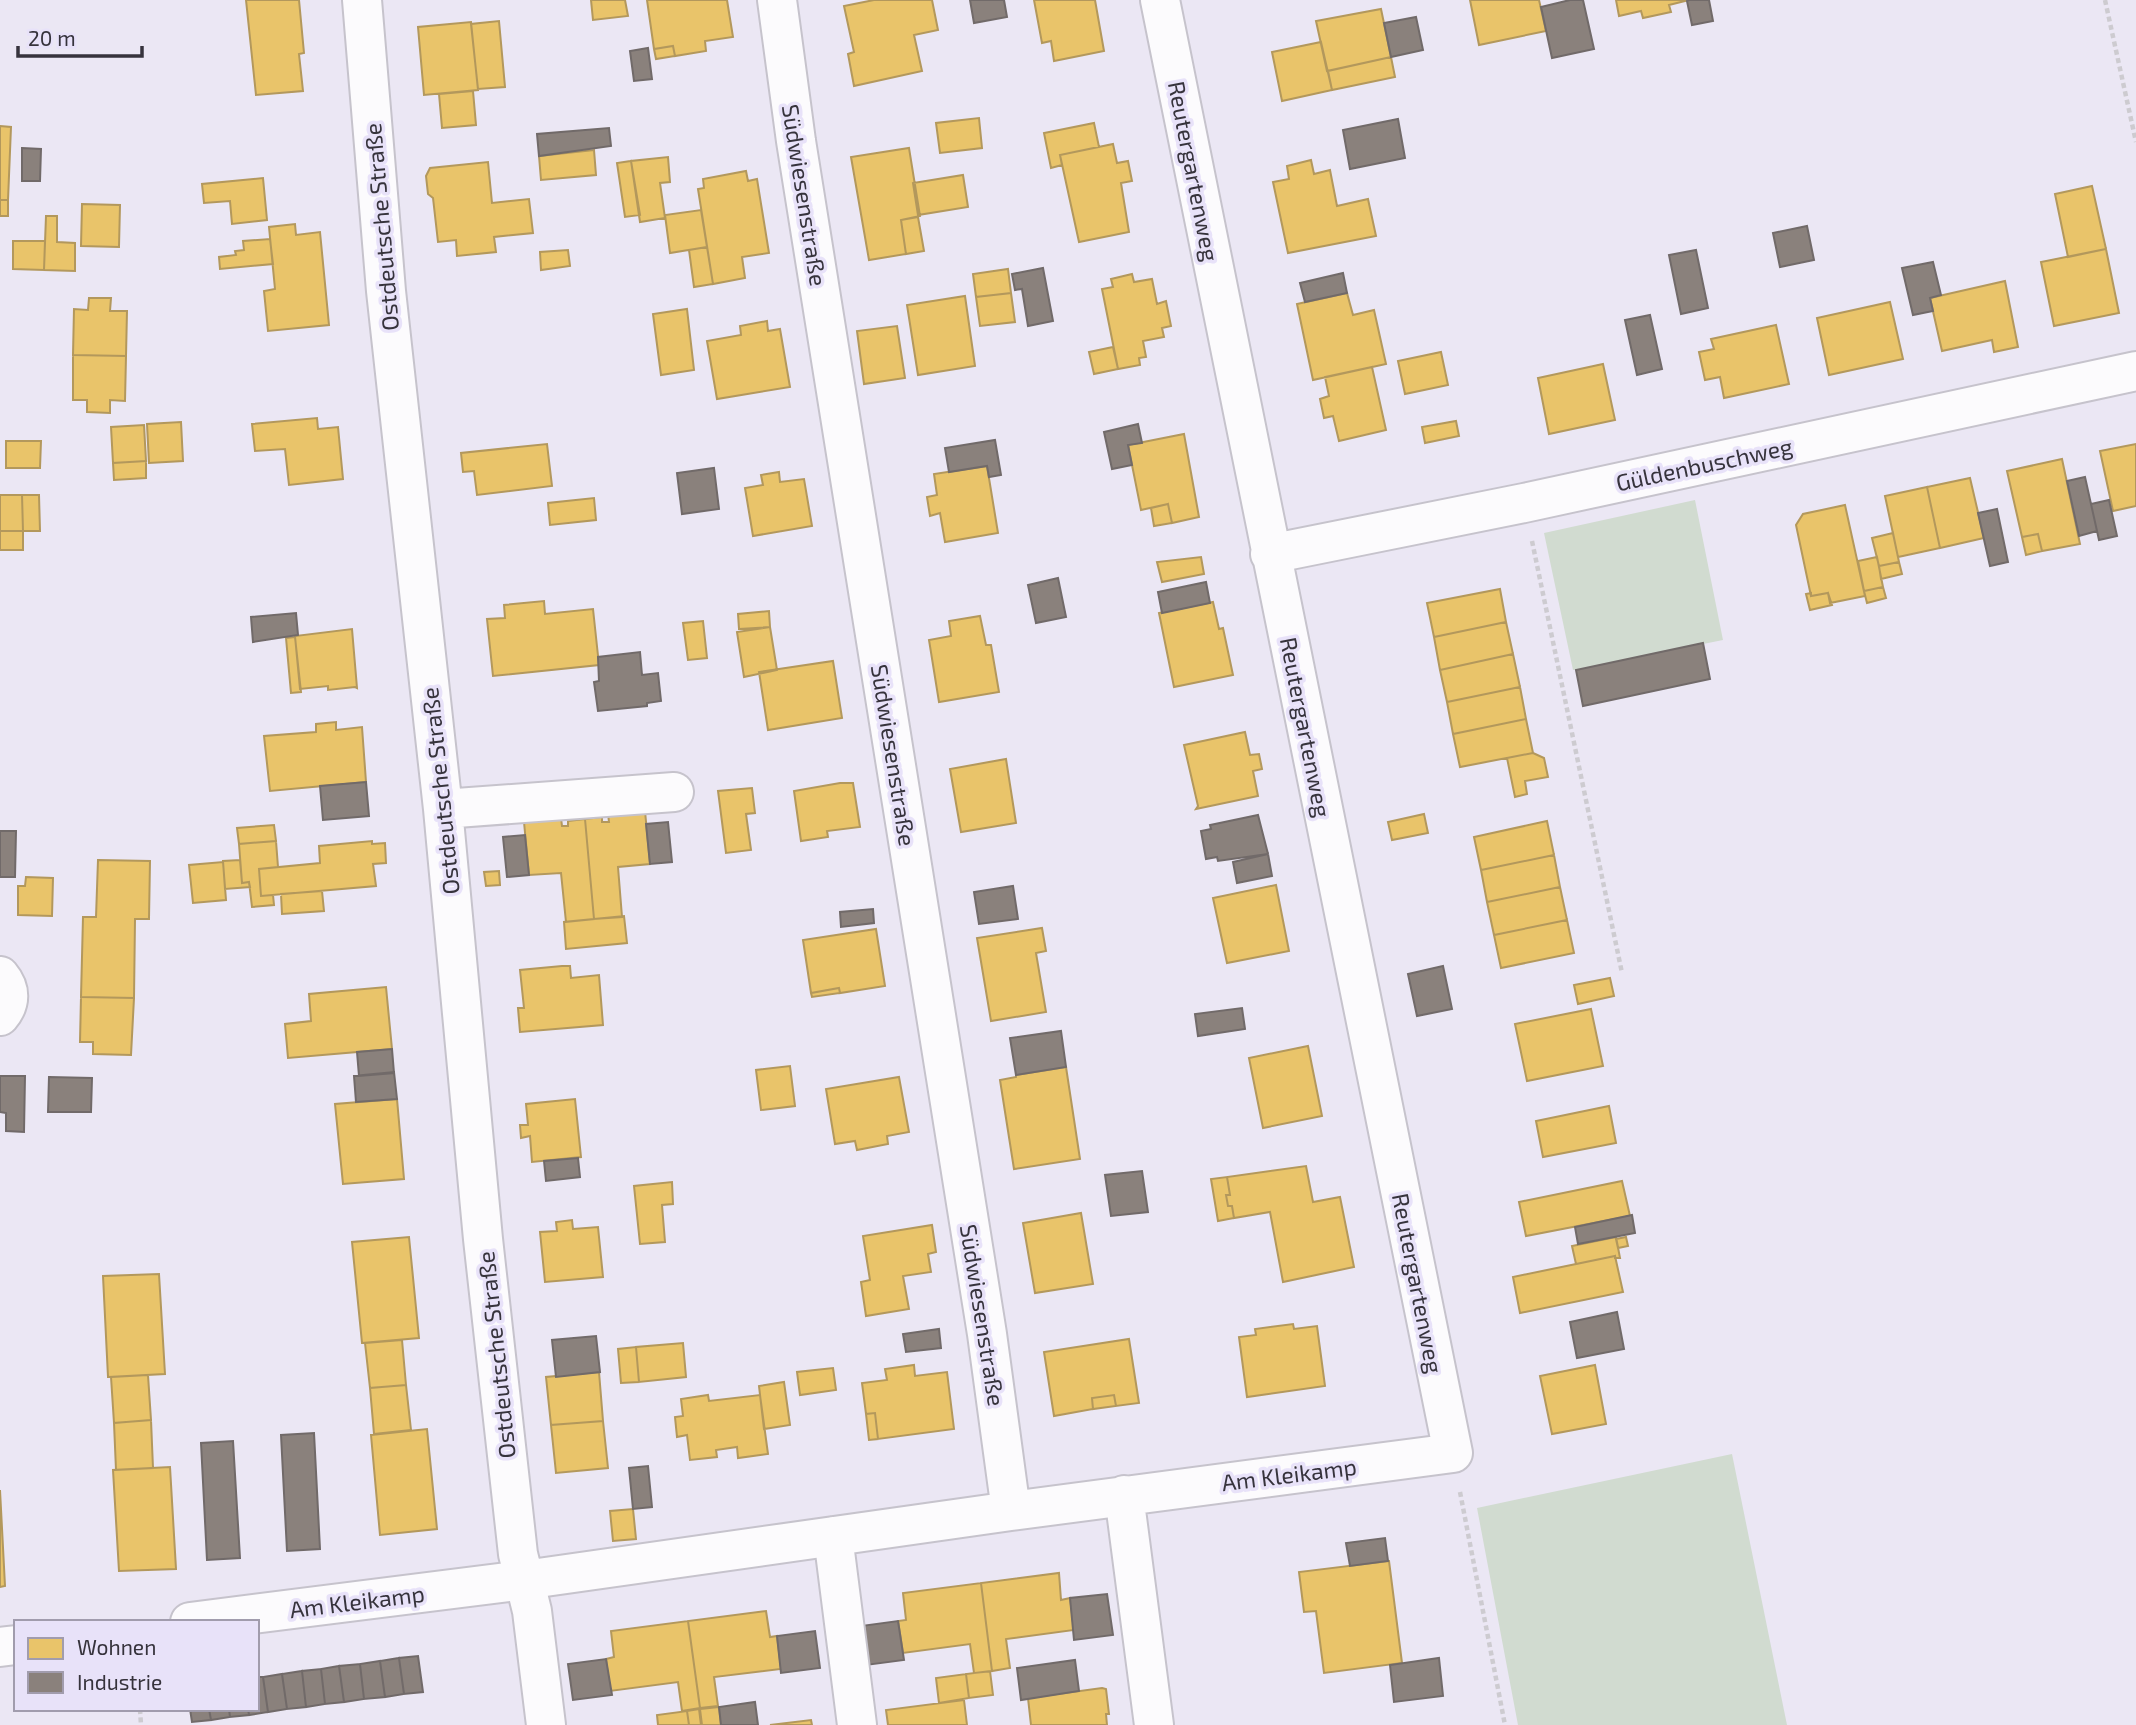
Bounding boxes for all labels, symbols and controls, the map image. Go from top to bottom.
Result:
scale bar [18,14,142,58]
text: 20 m [28,25,76,50]
street label: Reutergartenweg [1163,79,1225,264]
street label: Südwiesenstraße [777,102,833,288]
street label: Ostdeutsche Straße [358,122,404,332]
street label: Güldenbuschweg [1613,432,1795,496]
street label: Reutergartenweg [1275,635,1337,820]
street label: Südwiesenstraße [866,662,922,848]
street label: Ostdeutsche Straße [415,686,465,896]
street label: Reutergartenweg [1387,1191,1449,1376]
street label: Südwiesenstraße [955,1222,1011,1408]
street label: Ostdeutsche Straße [471,1250,521,1460]
street label: Am Kleikamp [1220,1452,1358,1496]
street label: Am Kleikamp [288,1579,426,1623]
legend [14,1620,259,1711]
text: Wohnen [77,1634,156,1659]
text: Industrie [77,1669,162,1694]

